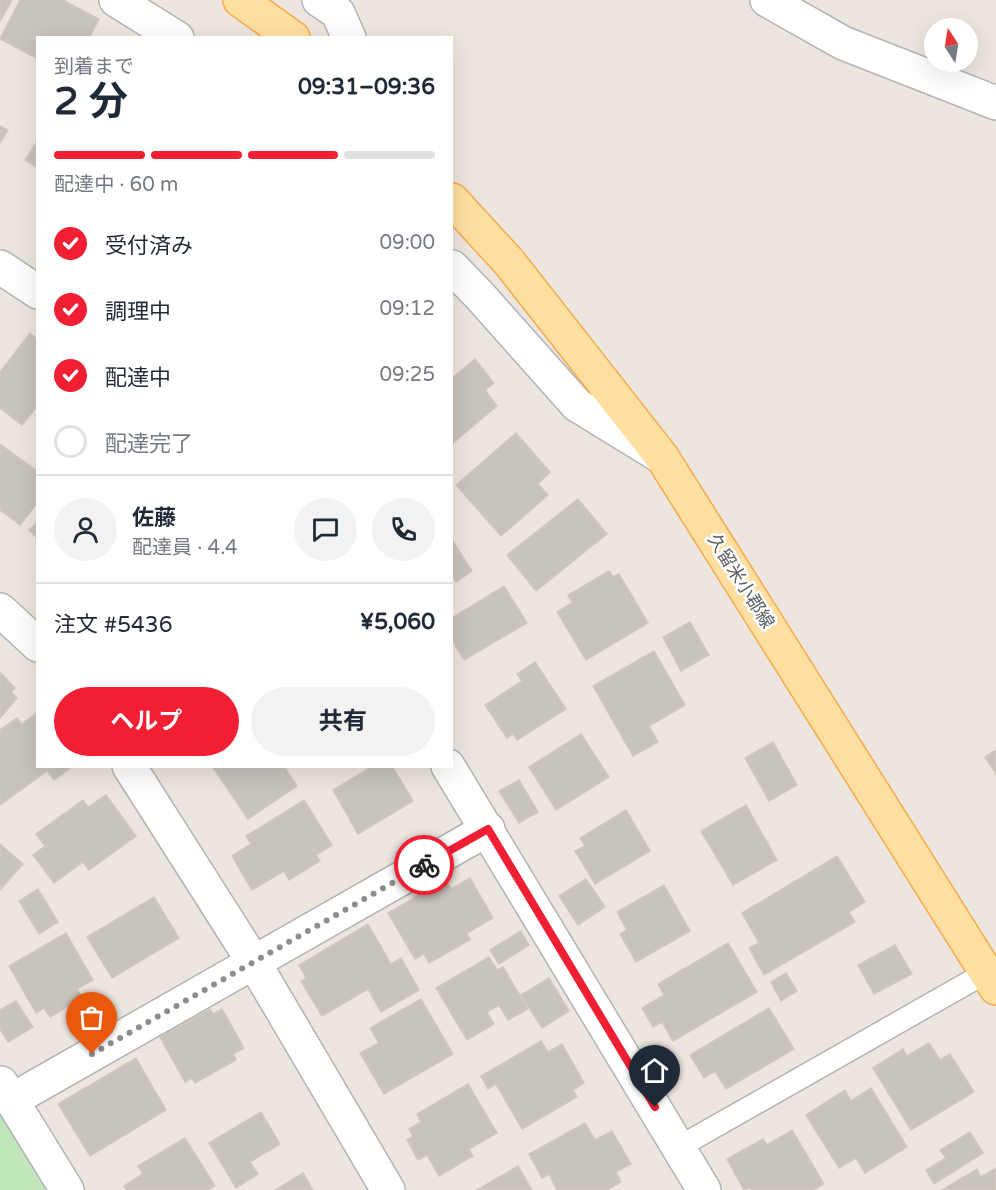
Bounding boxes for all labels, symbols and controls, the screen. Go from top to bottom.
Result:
north arrow [924,18,978,72]
map controls [924,18,978,72]
text: 到着まで [54,55,134,79]
text: 09:31–09:36 [298,74,435,100]
text: 2 分 [54,78,128,125]
text: 配達中 · 60 m [54,173,178,197]
icon: check [54,227,87,260]
text: 09:00 [380,231,435,255]
text: 受付済み [105,233,193,259]
icon: check [54,293,87,326]
text: 09:12 [380,297,435,321]
text: 調理中 [105,299,171,325]
icon: check [54,359,87,392]
text: 09:25 [380,363,435,387]
text: 配達中 [105,365,171,391]
text: 配達完了 [105,431,193,457]
button: person [54,498,117,561]
button: chat [294,498,357,561]
button: phone [372,498,435,561]
text: 佐藤 [132,505,176,531]
street label: 久留米小郡線 [703,529,779,633]
text: 配達員 · 4.4 [132,536,238,560]
text: ¥5,060 [360,609,435,635]
text: 注文 #5436 [54,612,172,638]
button: ヘルプ [54,687,239,756]
button: 共有 [251,687,435,756]
courier [394,835,454,895]
icon: bike [408,849,441,882]
pin [66,992,117,1054]
icon: bag [75,1001,108,1034]
pin [629,1045,680,1107]
icon: home [638,1054,671,1087]

